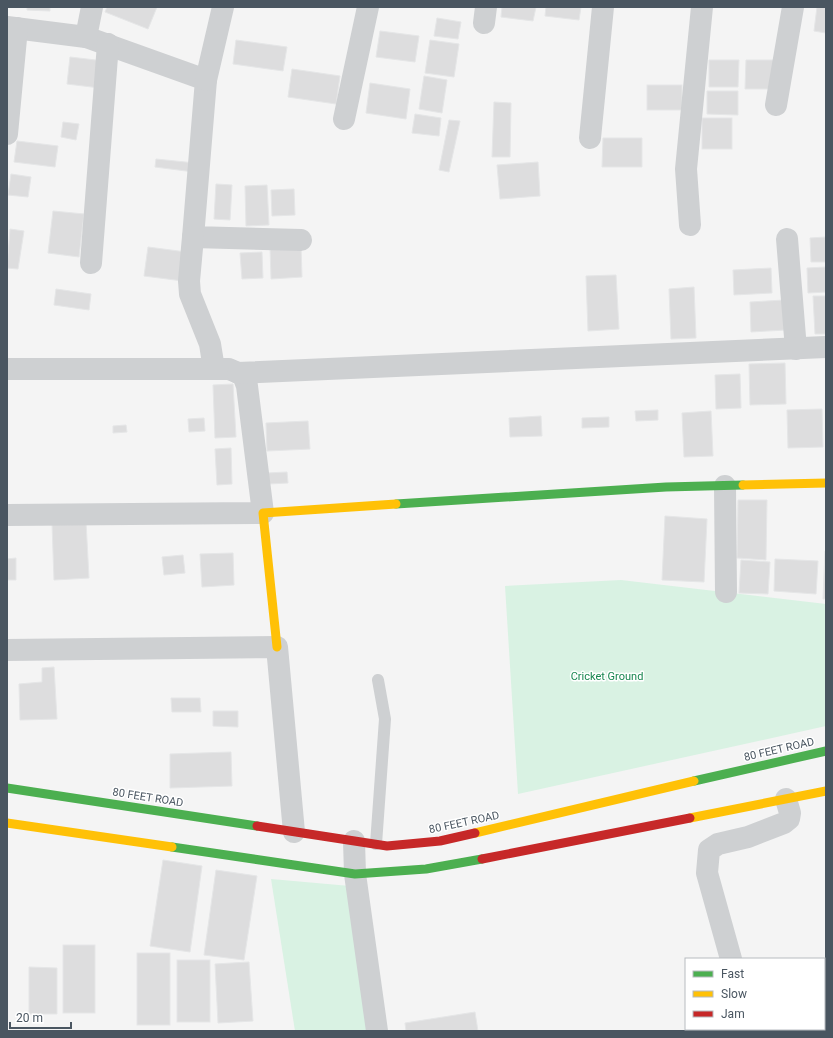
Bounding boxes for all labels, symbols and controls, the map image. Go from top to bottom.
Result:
park label: Cricket Ground [571,670,643,683]
street label: 80 FEET ROAD [743,735,815,764]
street label: 80 FEET ROAD [112,785,184,810]
street label: 80 FEET ROAD [428,809,500,836]
legend [685,958,825,1030]
text: Fast [721,967,744,981]
text: Slow [721,987,747,1001]
scale bar [10,1004,71,1030]
text: Jam [721,1007,745,1021]
text: 20 m [16,1011,43,1025]

